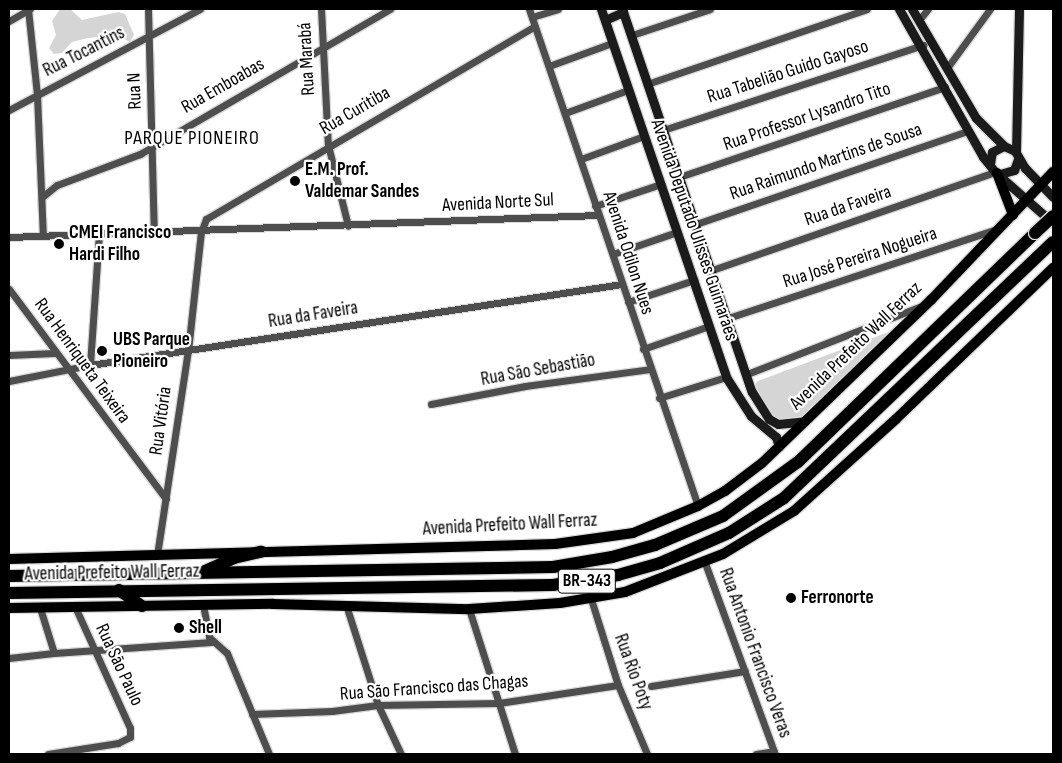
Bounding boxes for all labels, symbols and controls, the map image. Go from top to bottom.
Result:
street label: Rua Tocantins [39,22,129,82]
street label: Rua Marabá [294,22,320,96]
street label: Rua Tabelião Guido Gayoso [704,35,872,109]
street label: Rua Emboabas [177,53,269,119]
street label: Rua N [123,72,147,110]
street label: Rua Professor Lysandro Tito [720,78,894,156]
street label: Rua Curitiba [316,82,394,140]
street label: Avenida Deputado Ulisses Guimarães [645,116,743,344]
street label: Rua Raimundo Martins de Sousa [727,118,925,206]
district label: PARQUE PIONEIRO [122,126,262,150]
place label: E.M. Prof. Valdemar Sandes [305,159,419,203]
marker: E.M. Prof. Valdemar Sandes [289,175,301,187]
street label: Rua da Faveira [802,181,894,231]
street label: Avenida Norte Sul [442,189,554,217]
street label: Avenida Odilon Nues [597,189,659,317]
place label: CMEI Francisco Hardi Filho [69,222,171,266]
street label: Rua José Pereira Nogueira [780,222,940,294]
marker: CMEI Francisco Hardi Filho [53,238,65,250]
street label: Avenida Prefeito Wall Ferraz [785,277,927,415]
street label: Rua Henriqueta Teixeira [29,294,135,428]
street label: Rua da Faveira [267,297,359,333]
place label: UBS Parque Pioneiro [113,329,190,373]
marker: UBS Parque Pioneiro [95,344,109,358]
street label: Rua São Sebastião [479,349,597,391]
street label: Rua Vitória [145,385,177,457]
street label: Avenida Prefeito Wall Ferraz [422,509,598,541]
street label: Avenida Prefeito Wall Ferraz [24,560,200,586]
street label: Rua Antonio Francisco Veras [714,565,796,741]
road number: BR-343 [557,566,617,596]
place label: Ferronorte [801,587,874,609]
marker: Ferronorte [785,592,797,604]
place label: Shell [189,617,222,639]
street label: Rua São Paulo [90,620,148,710]
marker: Shell [173,622,185,634]
street label: Rua Rio Poty [609,631,657,713]
street label: Rua São Francisco das Chagas [339,670,529,706]

